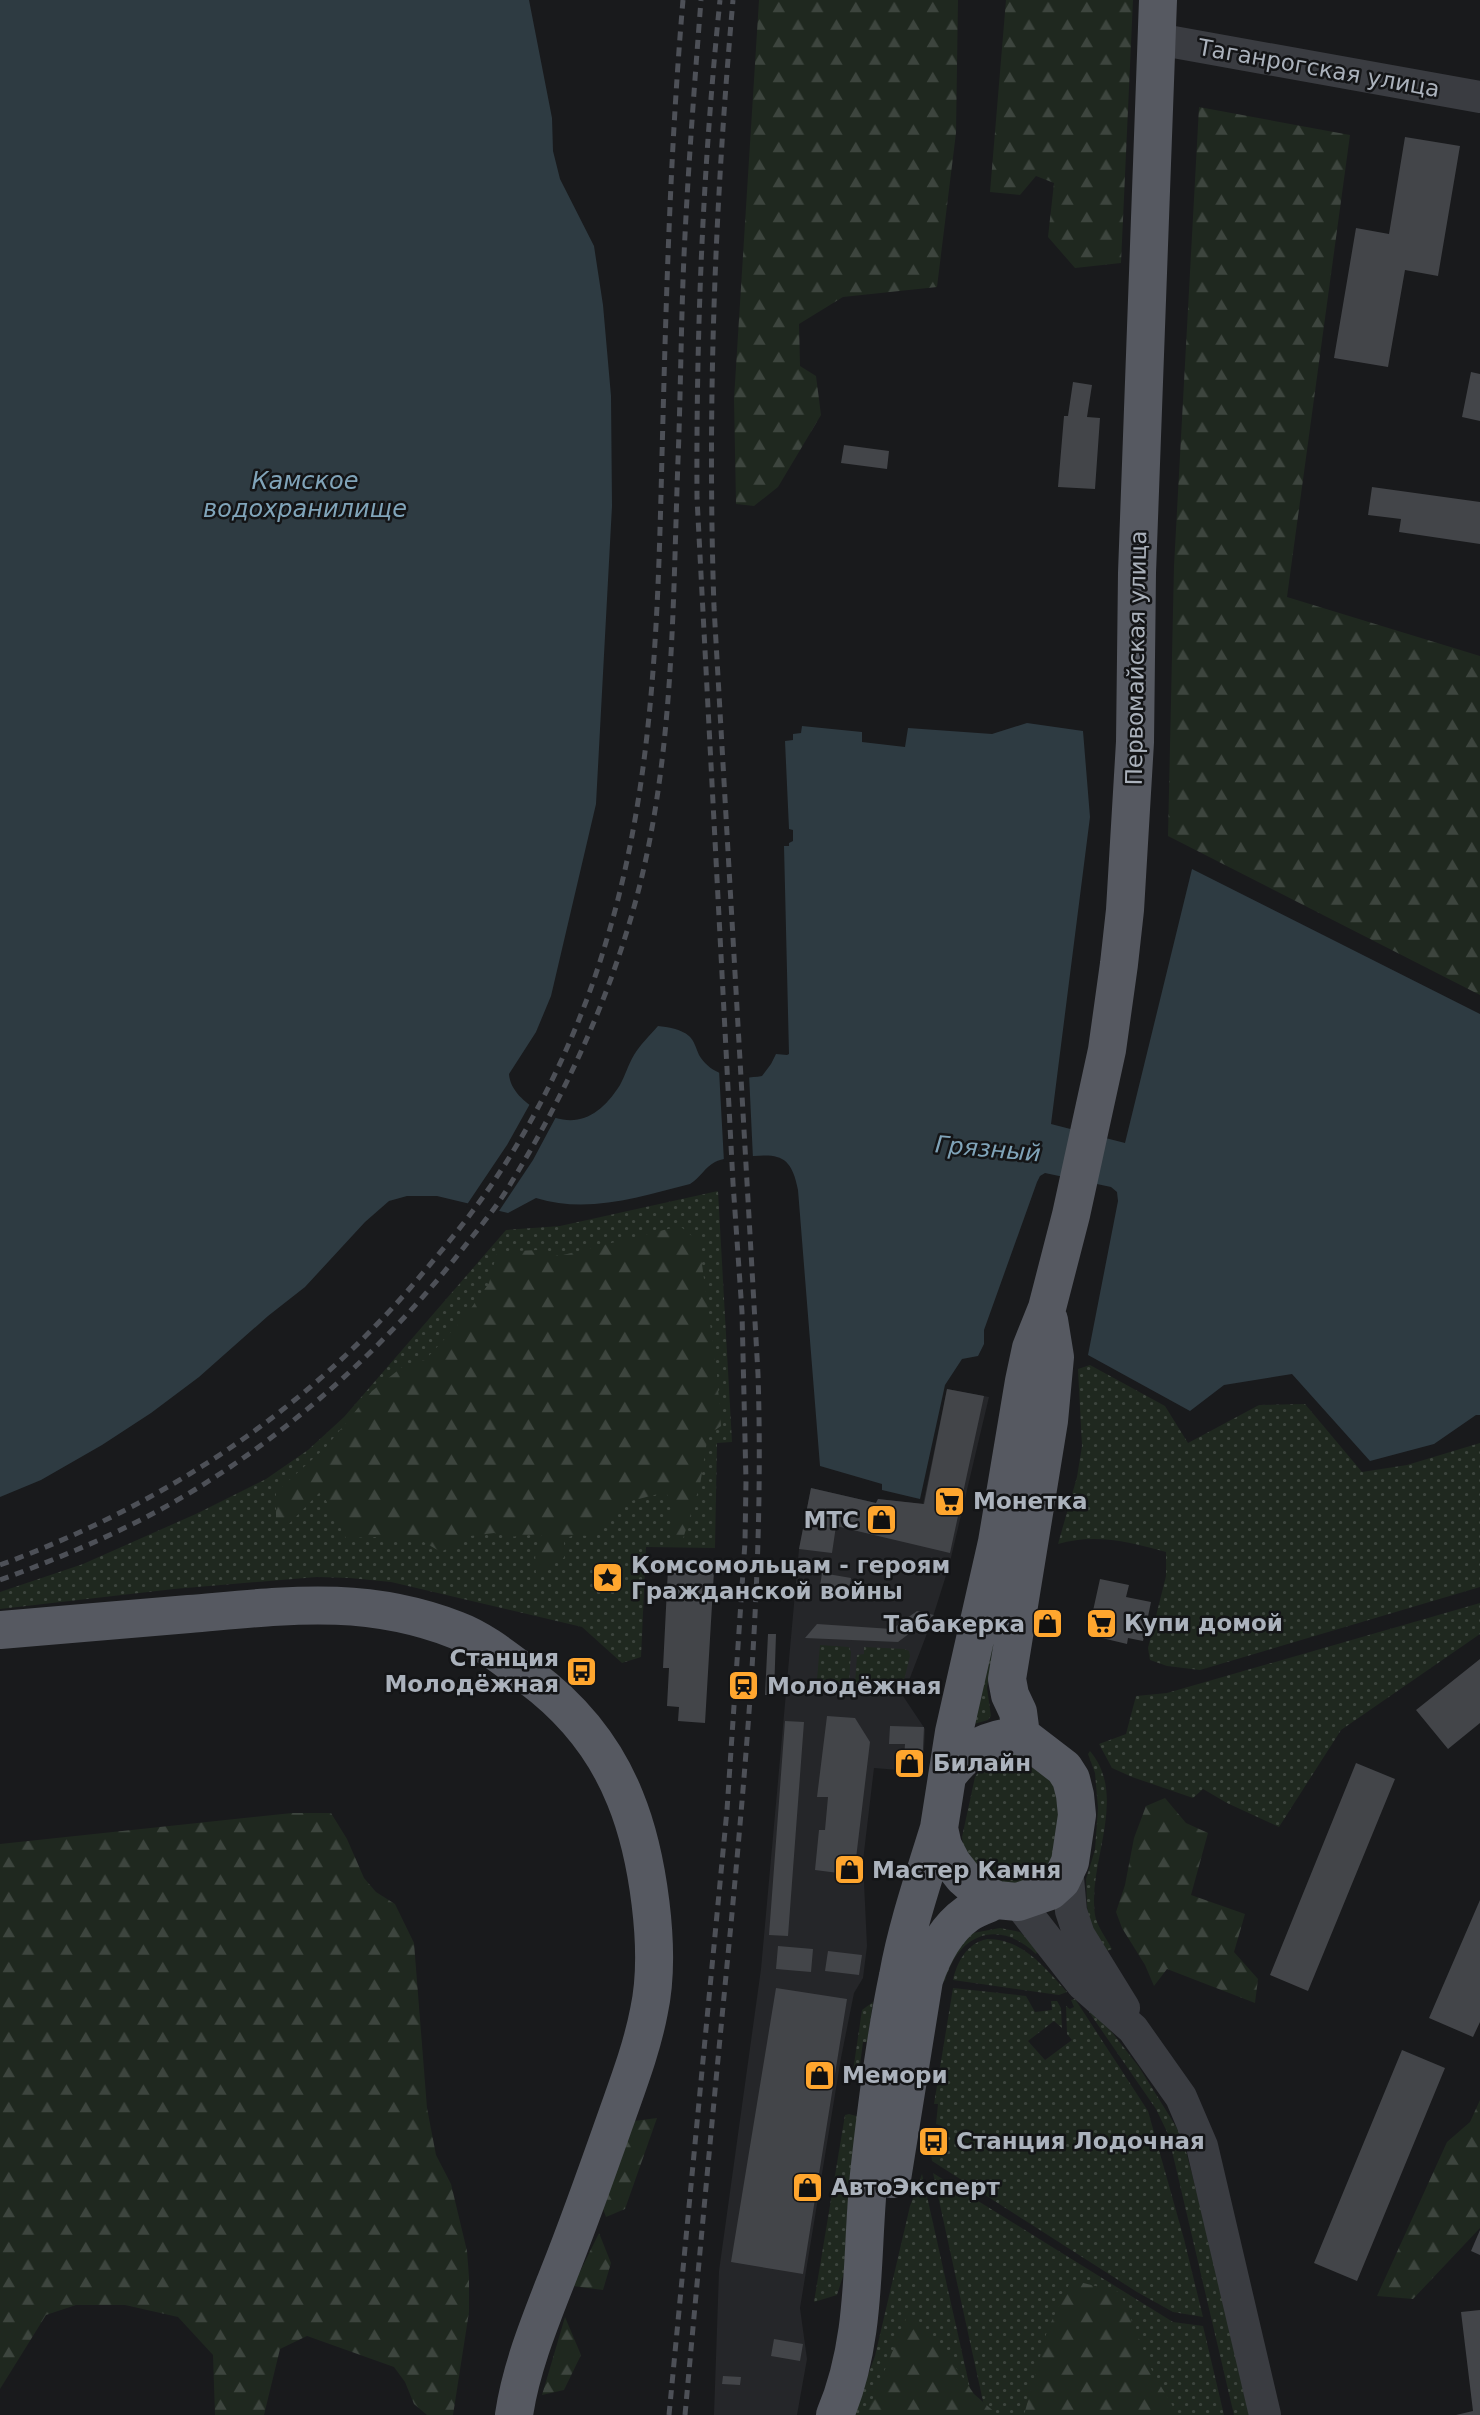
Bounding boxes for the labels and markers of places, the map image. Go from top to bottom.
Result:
supermarket icon: Монетка [933,1484,967,1518]
place label: Монетка [973,1488,1088,1514]
shop icon: МТС [865,1503,899,1537]
place label: МТС [804,1507,859,1533]
place label: Комсомольцам - героям Гражданской войны [631,1552,950,1604]
place icon: Комсомольцам - героям Гражданской войны [591,1561,625,1595]
supermarket icon: Купи домой [1084,1606,1118,1640]
shop icon: Табакерка [1031,1607,1065,1641]
place label: Купи домой [1124,1610,1283,1636]
place label: Табакерка [883,1611,1025,1637]
place label: Станция Молодёжная [384,1645,559,1697]
bus stop icon: Станция Молодёжная [565,1654,599,1688]
station icon: Молодёжная [727,1669,761,1703]
place label: Молодёжная [767,1673,942,1699]
shop icon: Билайн [893,1746,927,1780]
place label: Билайн [933,1750,1031,1776]
shop icon: Мастер Камня [832,1853,866,1887]
place label: Мастер Камня [872,1857,1061,1883]
shop icon: Мемори [802,2058,836,2092]
place label: Мемори [842,2062,948,2088]
bus stop icon: Станция Лодочная [916,2124,950,2158]
place label: Станция Лодочная [956,2128,1205,2154]
shop icon: АвтоЭксперт [791,2170,825,2204]
place label: АвтоЭксперт [831,2174,1001,2200]

